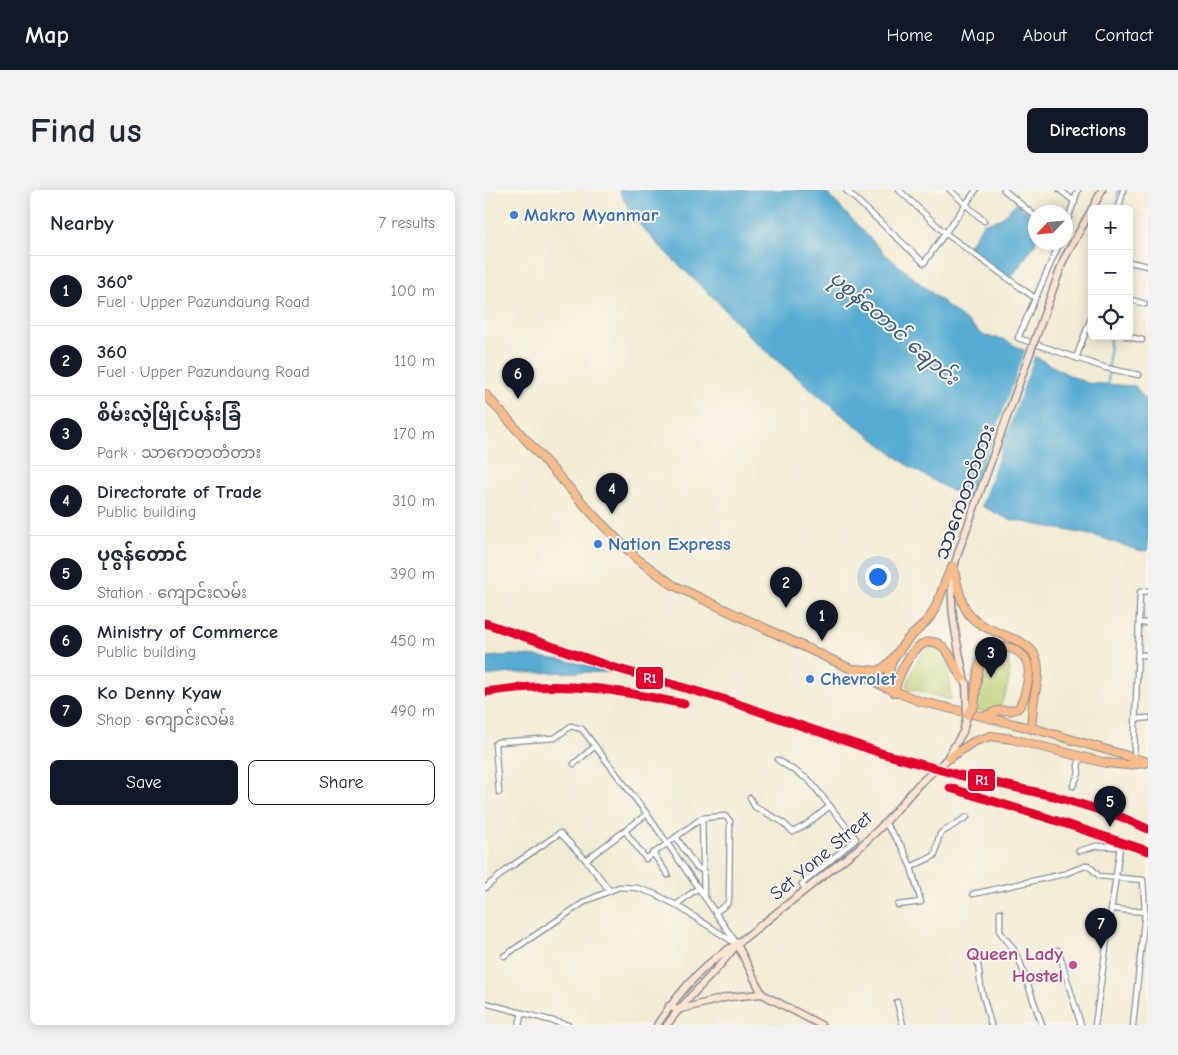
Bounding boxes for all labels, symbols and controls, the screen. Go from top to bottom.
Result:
text: Map [25,21,69,49]
text: Home [886,25,933,46]
text: Map [961,25,995,46]
text: About [1023,25,1067,46]
text: Contact [1095,25,1153,46]
button: Directions [1027,108,1148,153]
text: Find us [30,110,142,151]
place label: Makro Myanmar [524,204,659,226]
north arrow [1028,205,1073,250]
map controls [1088,205,1133,340]
button: + [1088,205,1133,250]
marker: Makro Myanmar [508,209,520,221]
text: Nearby [50,211,114,235]
text: 7 results [378,214,435,232]
button: − [1088,250,1133,295]
water label: ပုစွန်တောင် ချောင်း [822,264,965,394]
text: 360° [97,271,132,293]
text: 1 [63,282,69,300]
text: 100 m [391,282,435,300]
text: Fuel · Upper Pazundaung Road [97,293,310,311]
button: locate [1088,295,1133,340]
text: 360 [97,341,127,363]
text: 2 [62,352,70,370]
text: 110 m [394,352,435,370]
pin: 6 [502,358,534,399]
text: Fuel · Upper Pazundaung Road [97,363,310,381]
text: စိမ်းလဲ့မြိုင်ပန်းခြံ [97,404,241,426]
street label: သာကေတတံတား [930,421,1000,563]
text: 3 [62,425,70,443]
text: 170 m [393,425,435,443]
text: Park · သာကေတတံတား [97,444,261,462]
pin: 4 [596,473,628,514]
text: Directorate of Trade [97,481,262,503]
text: 4 [62,492,70,510]
text: 310 m [392,492,435,510]
text: Public building [97,503,196,521]
place label: Nation Express [608,533,731,555]
marker: Nation Express [592,538,604,550]
text: ပုဇွန်တောင် [97,544,188,566]
your location [865,564,891,590]
text: 5 [62,565,70,583]
text: 390 m [390,565,435,583]
pin: 2 [770,567,802,608]
text: Station · ကျောင်းလမ်း [97,584,247,602]
pin: 1 [806,600,838,641]
text: Ministry of Commerce [97,621,278,643]
text: 6 [62,632,70,650]
text: 450 m [390,632,435,650]
pin: 3 [975,637,1007,678]
text: Public building [97,643,196,661]
line badge: R1 [635,666,664,690]
place label: Chevrolet [820,668,897,690]
text: R1 [643,670,657,687]
marker: Chevrolet [804,673,816,685]
text: Ko Denny Kyaw [97,682,222,704]
text: 7 [62,702,70,720]
text: 490 m [390,702,435,720]
text: Shop · ကျောင်းလမ်း [97,711,234,729]
button: Save [50,760,238,805]
button: Share [248,760,435,805]
line badge: R1 [967,768,996,792]
text: R1 [975,772,989,789]
pin: 5 [1094,786,1126,827]
street label: Set Yone Street [766,807,877,905]
pin: 7 [1085,908,1117,949]
place label: Queen Lady Hostel [966,943,1063,987]
marker: Queen Lady Hostel [1067,959,1079,971]

